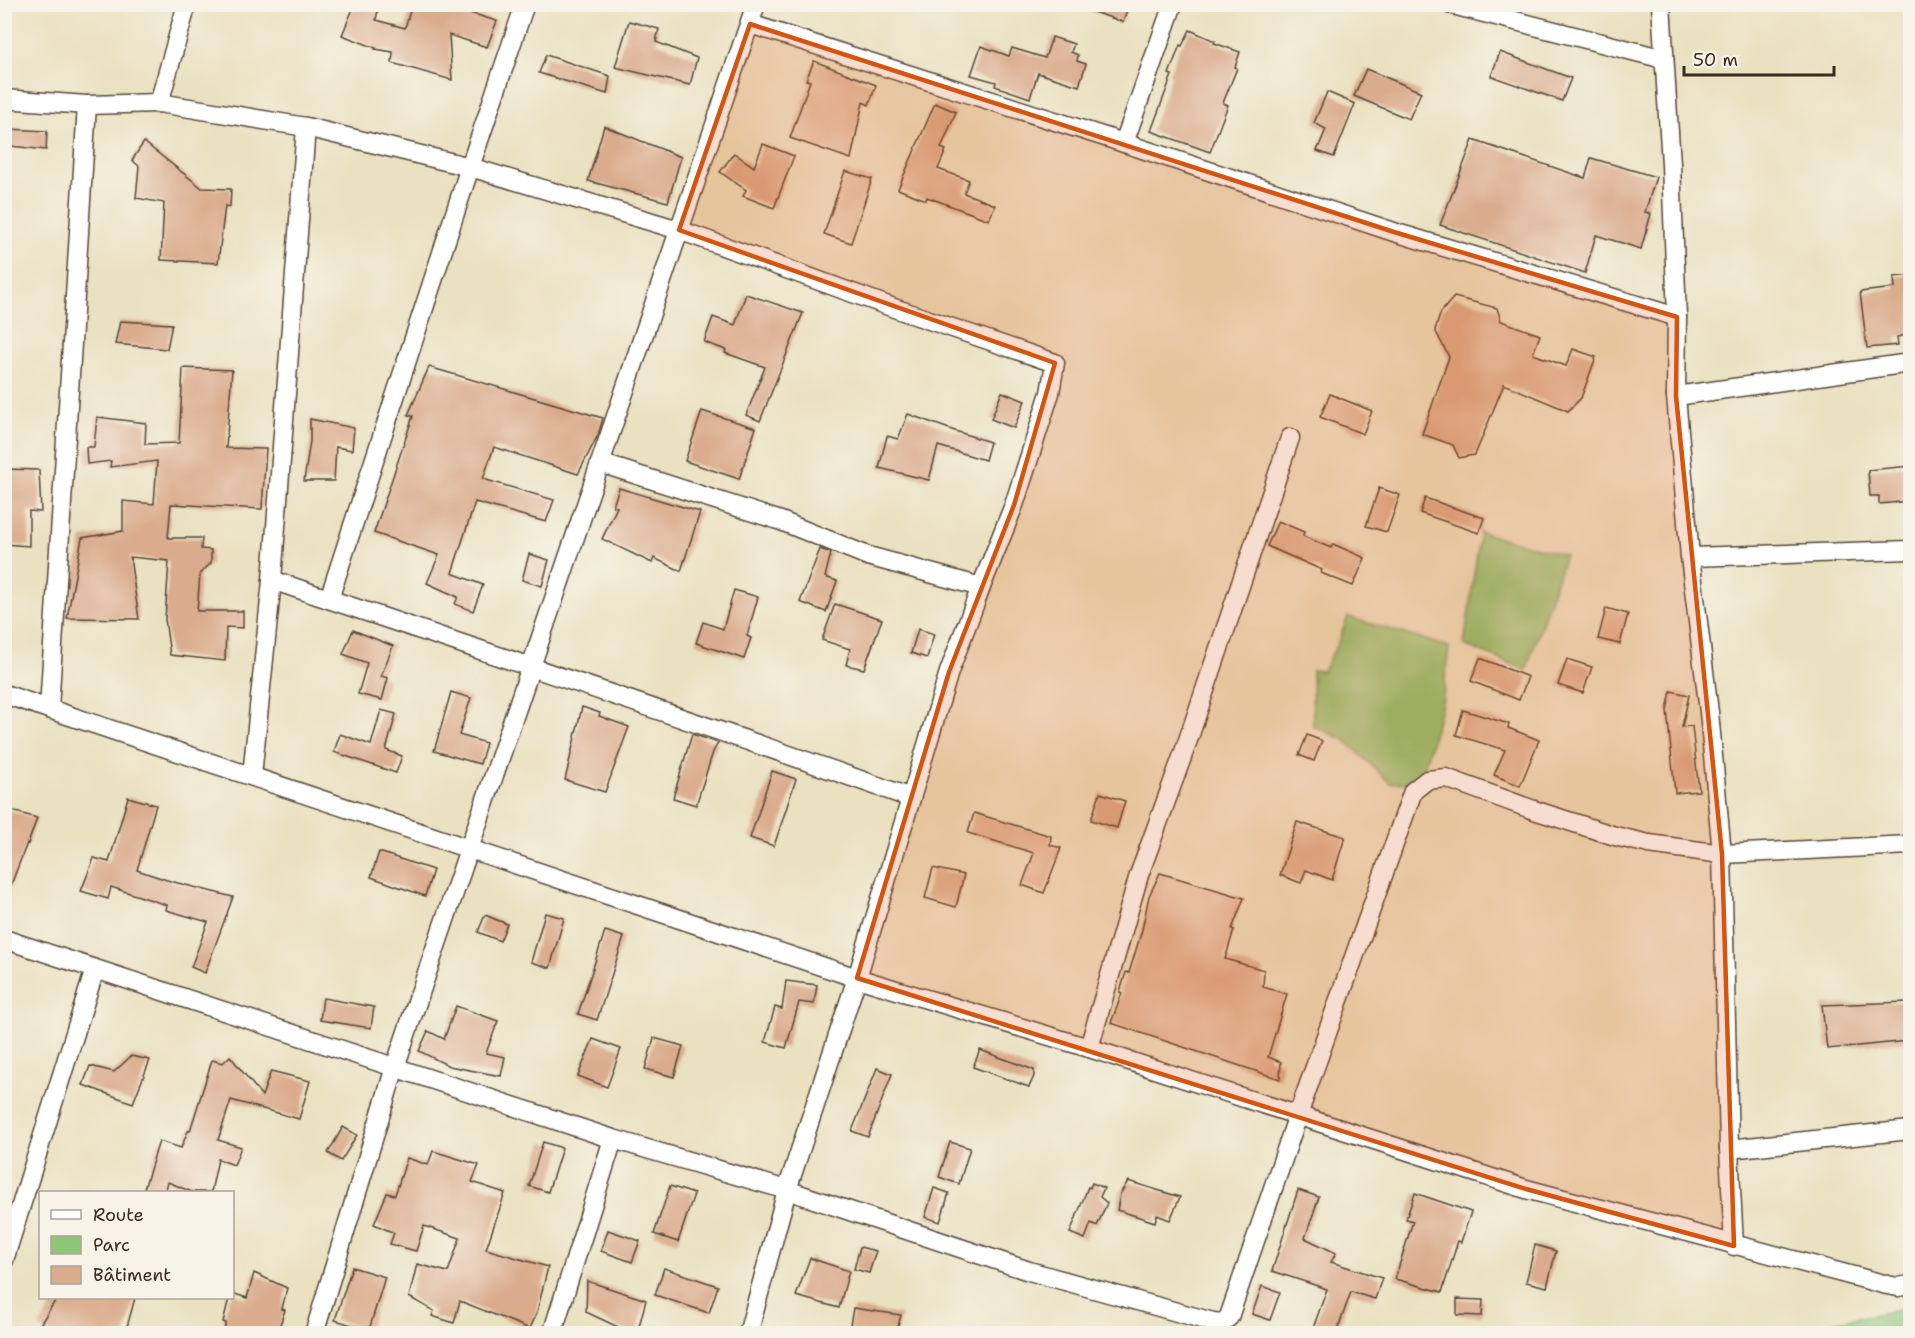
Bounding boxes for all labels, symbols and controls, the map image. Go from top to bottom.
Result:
scale bar [1684,39,1834,77]
text: 50 m [1693,48,1738,72]
legend [39,1191,234,1299]
text: Route [93,1203,144,1227]
text: Parc [93,1233,130,1257]
text: Bâtiment [93,1263,171,1287]

